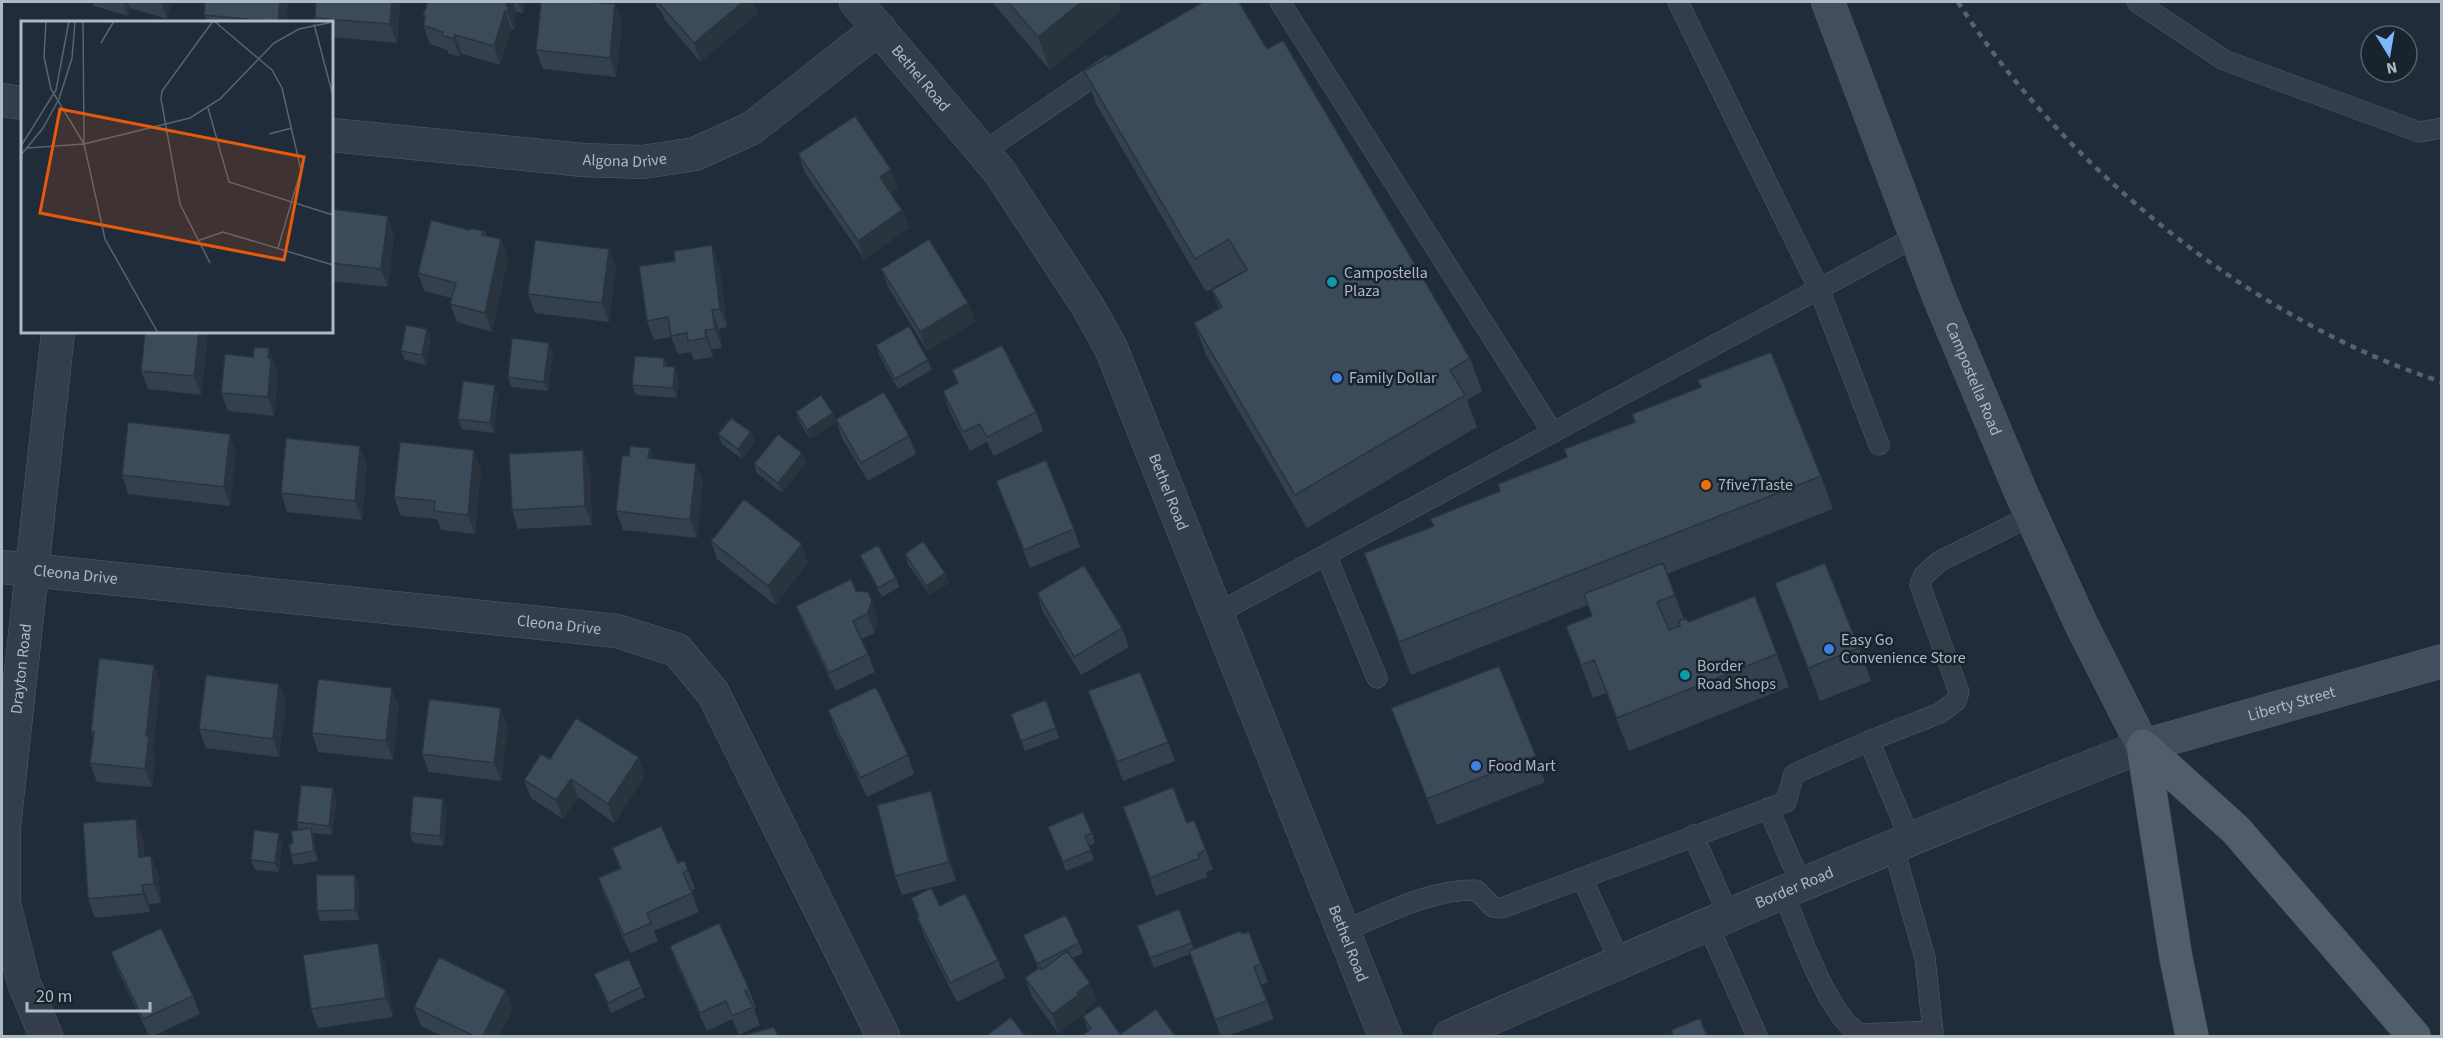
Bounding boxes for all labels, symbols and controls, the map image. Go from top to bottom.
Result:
inset map [21,21,333,333]
north arrow [2359,24,2419,84]
street label: Bethel Road [886,40,955,116]
text: N [2384,56,2399,80]
street label: Algona Drive [582,148,668,173]
place label: Campostella Plaza [1344,262,1428,302]
marker: Campostella Plaza [1325,275,1339,289]
street label: Campostella Road [1940,319,2007,439]
place label: Family Dollar [1349,367,1437,389]
marker: Family Dollar [1330,371,1344,385]
street label: Bethel Road [1143,450,1194,534]
place label: 7five7Taste [1718,474,1793,496]
marker: 7five7Taste [1699,478,1713,492]
street label: Cleona Drive [32,559,119,590]
street label: Cleona Drive [516,610,602,640]
street label: Drayton Road [5,622,37,715]
place label: Easy Go Convenience Store [1841,629,1966,669]
marker: Easy Go Convenience Store [1822,642,1836,656]
place label: Border Road Shops [1697,655,1776,695]
marker: Border Road Shops [1678,668,1692,682]
street label: Liberty Street [2245,681,2339,727]
place label: Food Mart [1488,755,1556,777]
marker: Food Mart [1469,759,1483,773]
street label: Border Road [1752,861,1837,914]
street label: Bethel Road [1323,902,1373,985]
scale bar [27,975,150,1013]
text: 20 m [36,984,72,1009]

